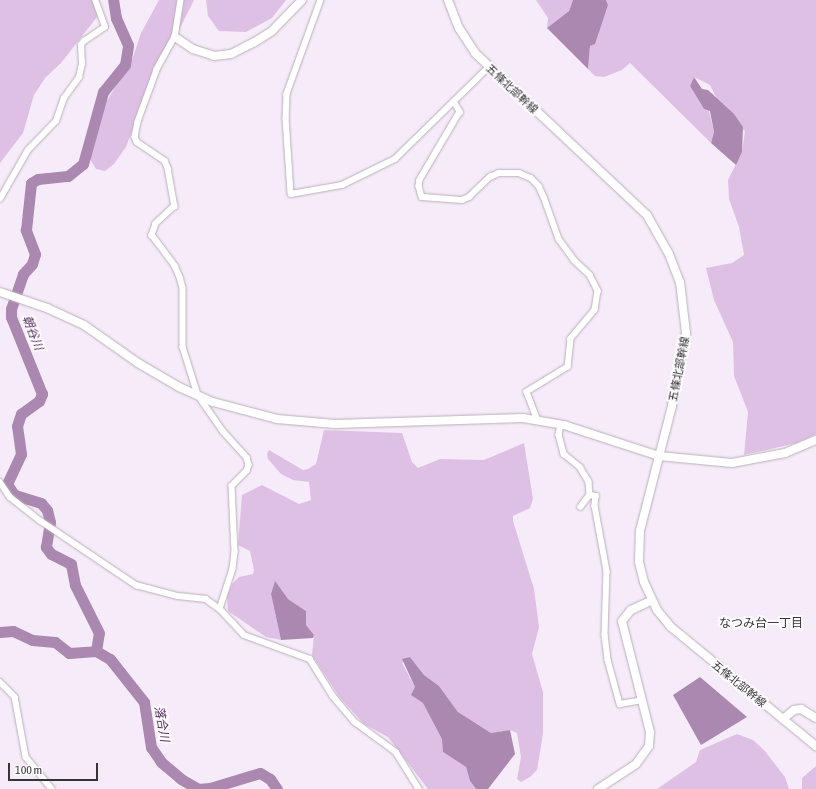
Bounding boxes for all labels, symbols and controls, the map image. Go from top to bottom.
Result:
street label: 五條北部幹線 [483,62,541,116]
water label: 朝谷川 [19,314,45,352]
street label: 五條北部幹線 [666,335,692,403]
district label: なつみ台一丁目 [719,617,803,631]
street label: 五條北部幹線 [709,658,769,710]
water label: 落合川 [151,705,171,743]
scale bar [10,755,100,781]
text: 100 m [15,763,42,777]

